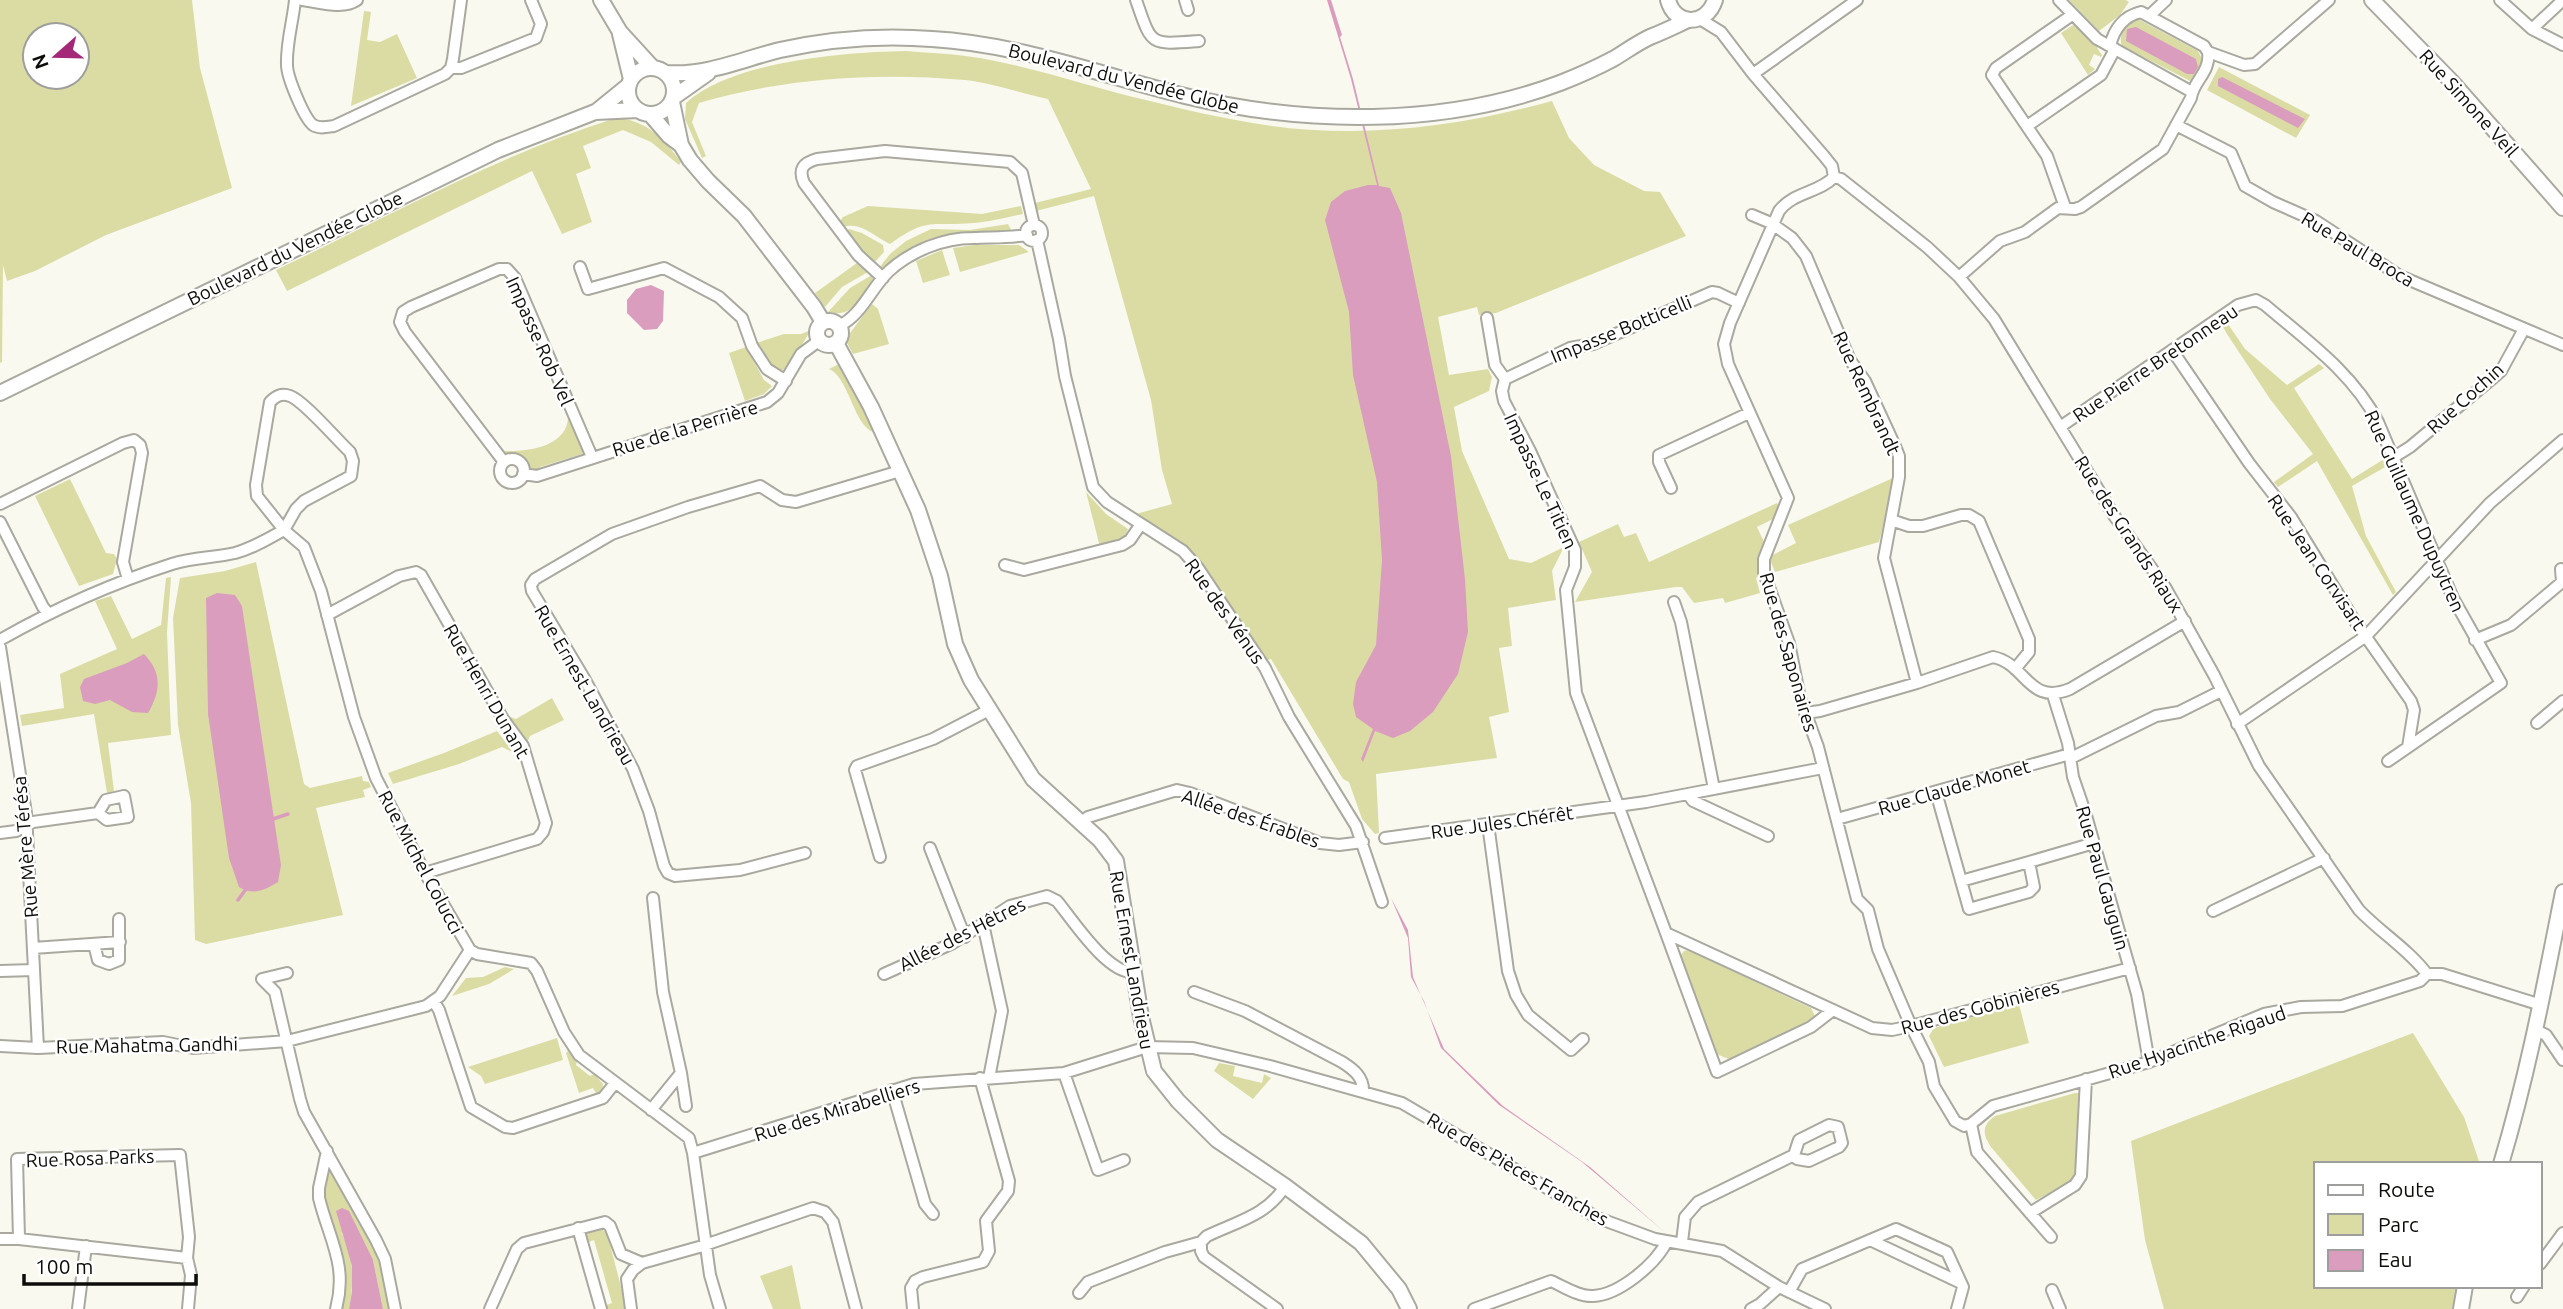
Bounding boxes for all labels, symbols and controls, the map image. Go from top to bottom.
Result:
north arrow [21,21,91,91]
street label: Boulevard du Vendée Globe [1006,39,1242,117]
street label: Rue Simone Veil [2415,45,2523,161]
text: N [27,51,53,72]
street label: Boulevard du Vendée Globe [184,186,406,310]
street label: Rue Paul Broca [2298,207,2418,291]
street label: Impasse Rob Vel [502,273,578,409]
street label: Impasse Botticelli [1547,291,1695,367]
street label: Rue Pierre Bretonneau [2068,300,2242,426]
street label: Rue Rembrandt [1829,328,1905,459]
street label: Rue Cochin [2422,358,2508,438]
street label: Rue de la Perrière [609,395,761,461]
street label: Rue Guillaume Dupuytren [2360,407,2470,615]
street label: Impasse Le Titien [1500,410,1582,552]
street label: Rue des Grands Riaux [2070,451,2188,617]
street label: Rue Jean Corvisart [2263,490,2371,635]
street label: Rue des Vénus [1181,554,1269,668]
street label: Rue des Saponaires [1756,570,1822,734]
street label: Rue Ernest Landrieau [530,601,640,769]
street label: Rue Henri Dunant [440,620,535,763]
street label: Rue Claude Monet [1875,755,2033,819]
street label: Rue Mère Térésa [8,775,42,919]
street label: Allée des Érables [1179,784,1323,852]
street label: Rue Michel Colucci [374,787,468,937]
street label: Rue Jules Chérêt [1429,801,1575,843]
street label: Rue Paul Gauguin [2072,803,2134,953]
street label: Rue Ernest Landrieau [1105,869,1159,1051]
street label: Allée des Hêtres [895,893,1029,975]
street label: Rue des Gobinières [1898,975,2062,1039]
street label: Rue Hyacinthe Rigaud [2105,1001,2289,1083]
street label: Rue Mahatma Gandhi [56,1032,238,1058]
street label: Rue des Mirabelliers [752,1074,922,1146]
street label: Rue des Pièces Franches [1423,1108,1613,1230]
street label: Rue Rosa Parks [25,1145,155,1171]
legend [2314,1162,2542,1288]
text: Route [2378,1177,2435,1201]
text: Parc [2378,1212,2419,1236]
scale bar [24,1242,196,1286]
text: Eau [2378,1247,2413,1271]
text: 100 m [35,1254,93,1278]

